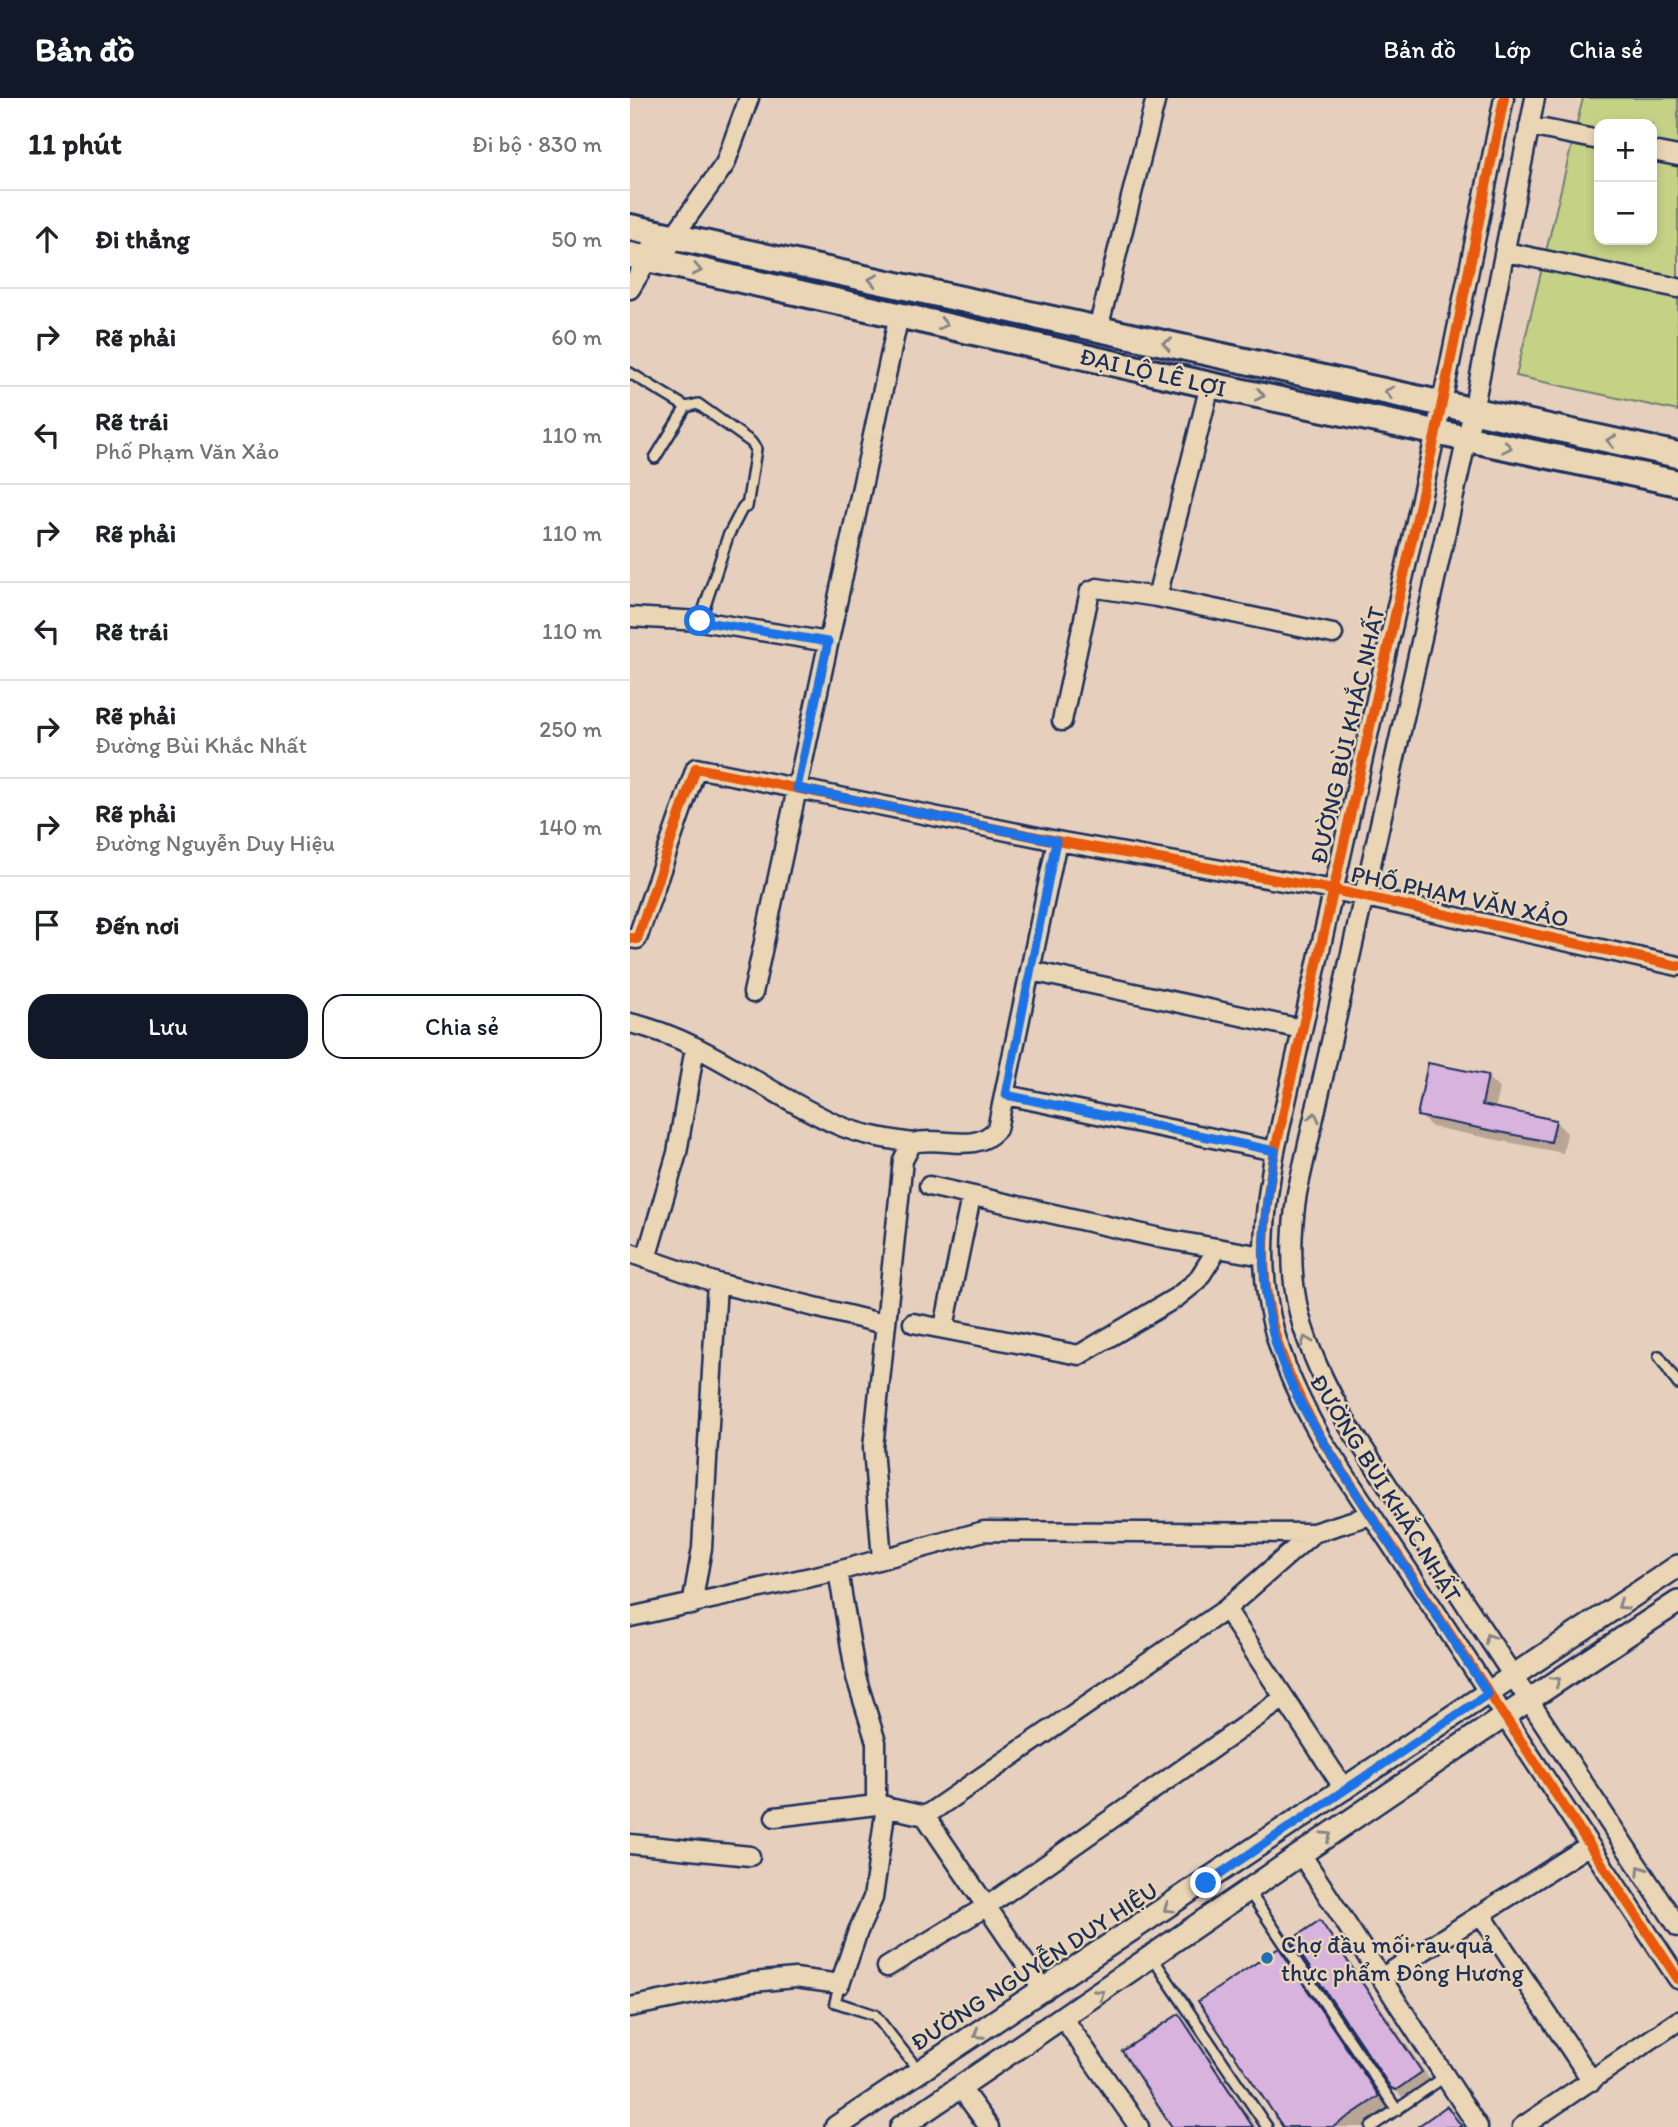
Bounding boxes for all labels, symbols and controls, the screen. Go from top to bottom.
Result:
text: Bản đồ [35,30,135,69]
text: Bản đồ [1383,35,1456,64]
text: Lớp [1494,35,1531,64]
text: Chia sẻ [1569,35,1643,64]
map controls [1594,119,1657,245]
button: + [1594,119,1657,182]
text: 11 phút [28,125,122,162]
text: Đi bộ · 830 m [472,130,602,158]
button: − [1594,182,1657,245]
icon: ahead [28,220,66,258]
text: Đi thẳng [95,223,190,255]
text: 50 m [551,225,602,253]
one-way arrow [690,262,702,277]
one-way arrow [867,273,879,288]
one-way arrow [937,316,949,331]
icon: right [28,318,66,356]
text: Rẽ phải [95,321,176,353]
text: 60 m [551,323,602,351]
one-way arrow [1161,337,1173,352]
street label: ĐẠI LỘ LÊ LỢI [1077,341,1229,403]
one-way arrow [1383,386,1395,401]
one-way arrow [1254,387,1266,402]
text: Rẽ trái [95,405,169,437]
icon: left [28,416,66,454]
text: 110 m [542,421,602,449]
one-way arrow [1605,434,1617,449]
text: Phố Phạm Văn Xảo [95,437,279,465]
one-way arrow [1501,439,1513,454]
icon: right [28,514,66,552]
text: Rẽ phải [95,517,176,549]
text: 110 m [542,519,602,547]
street label: ĐƯỜNG BÙI KHẮC NHẤT [1302,603,1391,867]
route start [684,605,715,636]
icon: left [28,612,66,650]
text: Rẽ trái [95,615,169,647]
text: 110 m [542,617,602,645]
text: Rẽ phải [95,699,176,731]
icon: right [28,710,66,748]
text: 250 m [539,715,602,743]
text: Đường Bùi Khắc Nhất [95,731,307,759]
text: Rẽ phải [95,797,176,829]
icon: right [28,808,66,846]
text: 140 m [539,813,602,841]
text: Đường Nguyễn Duy Hiệu [95,829,335,857]
street label: PHỐ PHẠM VĂN XẢO [1348,859,1572,933]
icon: arrive [28,906,66,944]
text: Đến nơi [95,909,180,941]
button: Lưu [28,994,308,1059]
button: Chia sẻ [322,994,602,1059]
one-way arrow [1306,1111,1320,1123]
one-way arrow [1301,1335,1315,1347]
street label: ĐƯỜNG BÙI KHẮC NHẤT [1304,1368,1469,1608]
one-way arrow [1616,1596,1629,1609]
one-way arrow [1484,1633,1497,1646]
one-way arrow [1548,1677,1561,1689]
one-way arrow [1319,1832,1332,1844]
one-way arrow [1636,1864,1649,1877]
route end [1190,1867,1221,1898]
street label: ĐƯỜNG NGUYỄN DUY HIỆU [905,1874,1163,2057]
one-way arrow [1163,1900,1176,1912]
place label: Chợ đầu mối rau quả thực phẩm Đông Hương [1281,1930,1525,1987]
marker: Chợ đầu mối rau quả thực phẩm Đông Hương [1259,1950,1275,1966]
one-way arrow [1092,1990,1105,2002]
one-way arrow [973,2026,986,2039]

